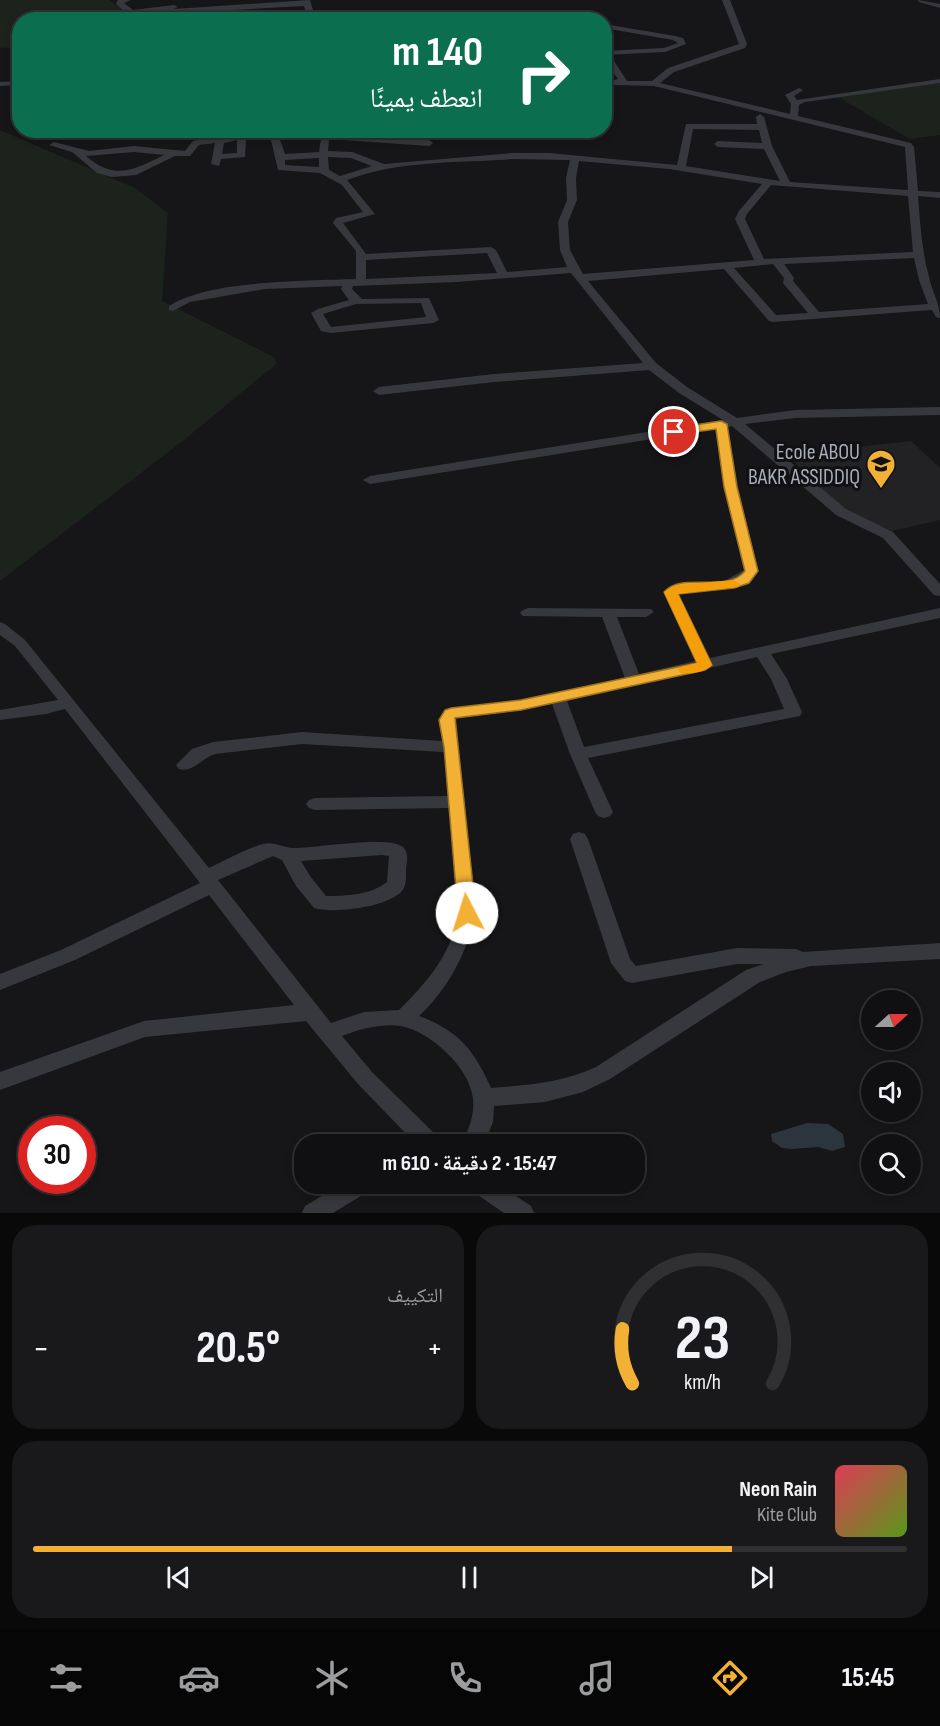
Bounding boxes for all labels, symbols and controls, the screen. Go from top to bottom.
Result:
text: 140 m [392,27,483,78]
icon: right [504,36,582,114]
text: انعطف يمينًا [370,83,483,115]
pin [648,406,699,457]
icon: arrive [657,415,690,448]
place label: Ecole ABOU BAKR ASSIDDIQ [748,439,860,491]
school or university icon: Ecole ABOU BAKR ASSIDDIQ [865,448,897,490]
position arrow [435,881,499,945]
north arrow [861,990,921,1050]
map controls [861,990,921,1194]
button: sound [861,1062,921,1122]
speed limit sign: 30 [18,1116,96,1194]
button: search [861,1134,921,1194]
text: 15:47 · 2 دقيقة · 610 m [383,1150,556,1177]
text: التكييف [387,1284,443,1308]
text: 23 [674,1302,730,1377]
text: 20.5° [196,1321,280,1376]
text: − [33,1329,49,1369]
text: + [427,1329,443,1369]
text: km/h [683,1370,721,1395]
text: Neon Rain [739,1476,817,1503]
text: Kite Club [757,1503,817,1527]
icon: previous [162,1561,195,1594]
icon: pause [453,1561,486,1594]
icon: next [745,1561,778,1594]
icon: filters [45,1657,87,1699]
icon: car [178,1657,220,1699]
icon: climate [311,1657,353,1699]
icon: phone [444,1657,486,1699]
icon: music [576,1657,618,1699]
icon: directions [709,1657,751,1699]
text: 15:45 [842,1662,895,1694]

